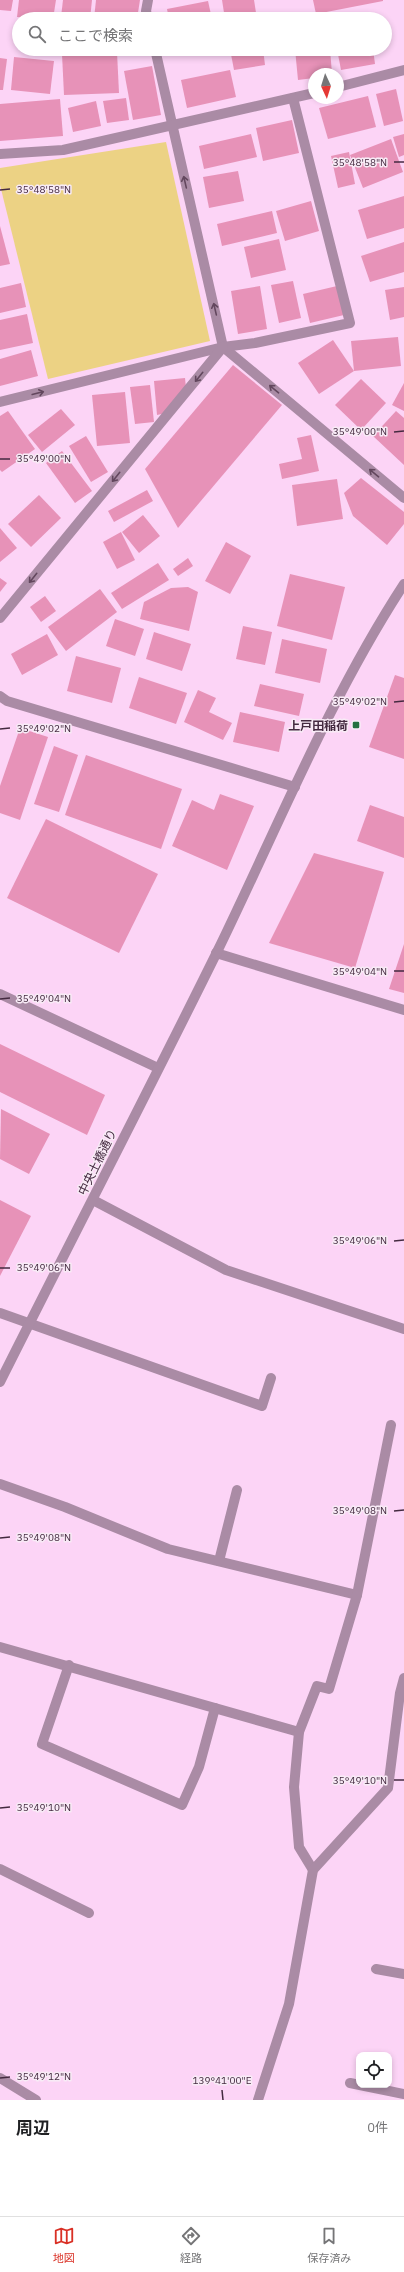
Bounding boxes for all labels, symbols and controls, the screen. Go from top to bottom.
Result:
search box [12,12,392,56]
icon: search [26,23,48,45]
text: ここで検索 [58,26,133,45]
north arrow [308,68,344,104]
text: 35°48'58"N [333,156,387,169]
one-way arrow [181,176,189,189]
text: 35°48'58"N [17,183,71,196]
one-way arrow [210,303,218,316]
one-way arrow [194,372,203,382]
one-way arrow [269,385,280,394]
one-way arrow [31,389,44,396]
text: 35°49'00"N [333,425,387,438]
text: 35°49'00"N [17,452,71,465]
one-way arrow [369,468,379,477]
one-way arrow [112,472,121,483]
one-way arrow [29,572,38,583]
text: 35°49'02"N [333,695,387,708]
place label: 上戸田稲荷 [288,718,348,733]
marker: 上戸田稲荷 [351,720,361,730]
text: 35°49'02"N [17,722,71,735]
text: 35°49'04"N [333,965,387,978]
text: 35°49'04"N [17,992,71,1005]
street label: 中央土橋通り [74,1126,120,1198]
text: 35°49'06"N [333,1234,387,1247]
text: 35°49'06"N [17,1261,71,1274]
text: 35°49'08"N [333,1504,387,1517]
text: 35°49'08"N [17,1531,71,1544]
text: 35°49'10"N [333,1774,387,1787]
text: 35°49'10"N [17,1801,71,1814]
map controls [356,2052,392,2088]
button: locate [356,2052,392,2088]
text: 35°49'12"N [17,2070,71,2083]
text: 139°41'00"E [192,2074,252,2087]
text: 周辺 [16,2117,50,2139]
text: 0件 [367,2119,388,2136]
tab: 地図 [53,2225,75,2265]
tab: 経路 [180,2225,202,2265]
tab: 保存済み [307,2225,351,2265]

